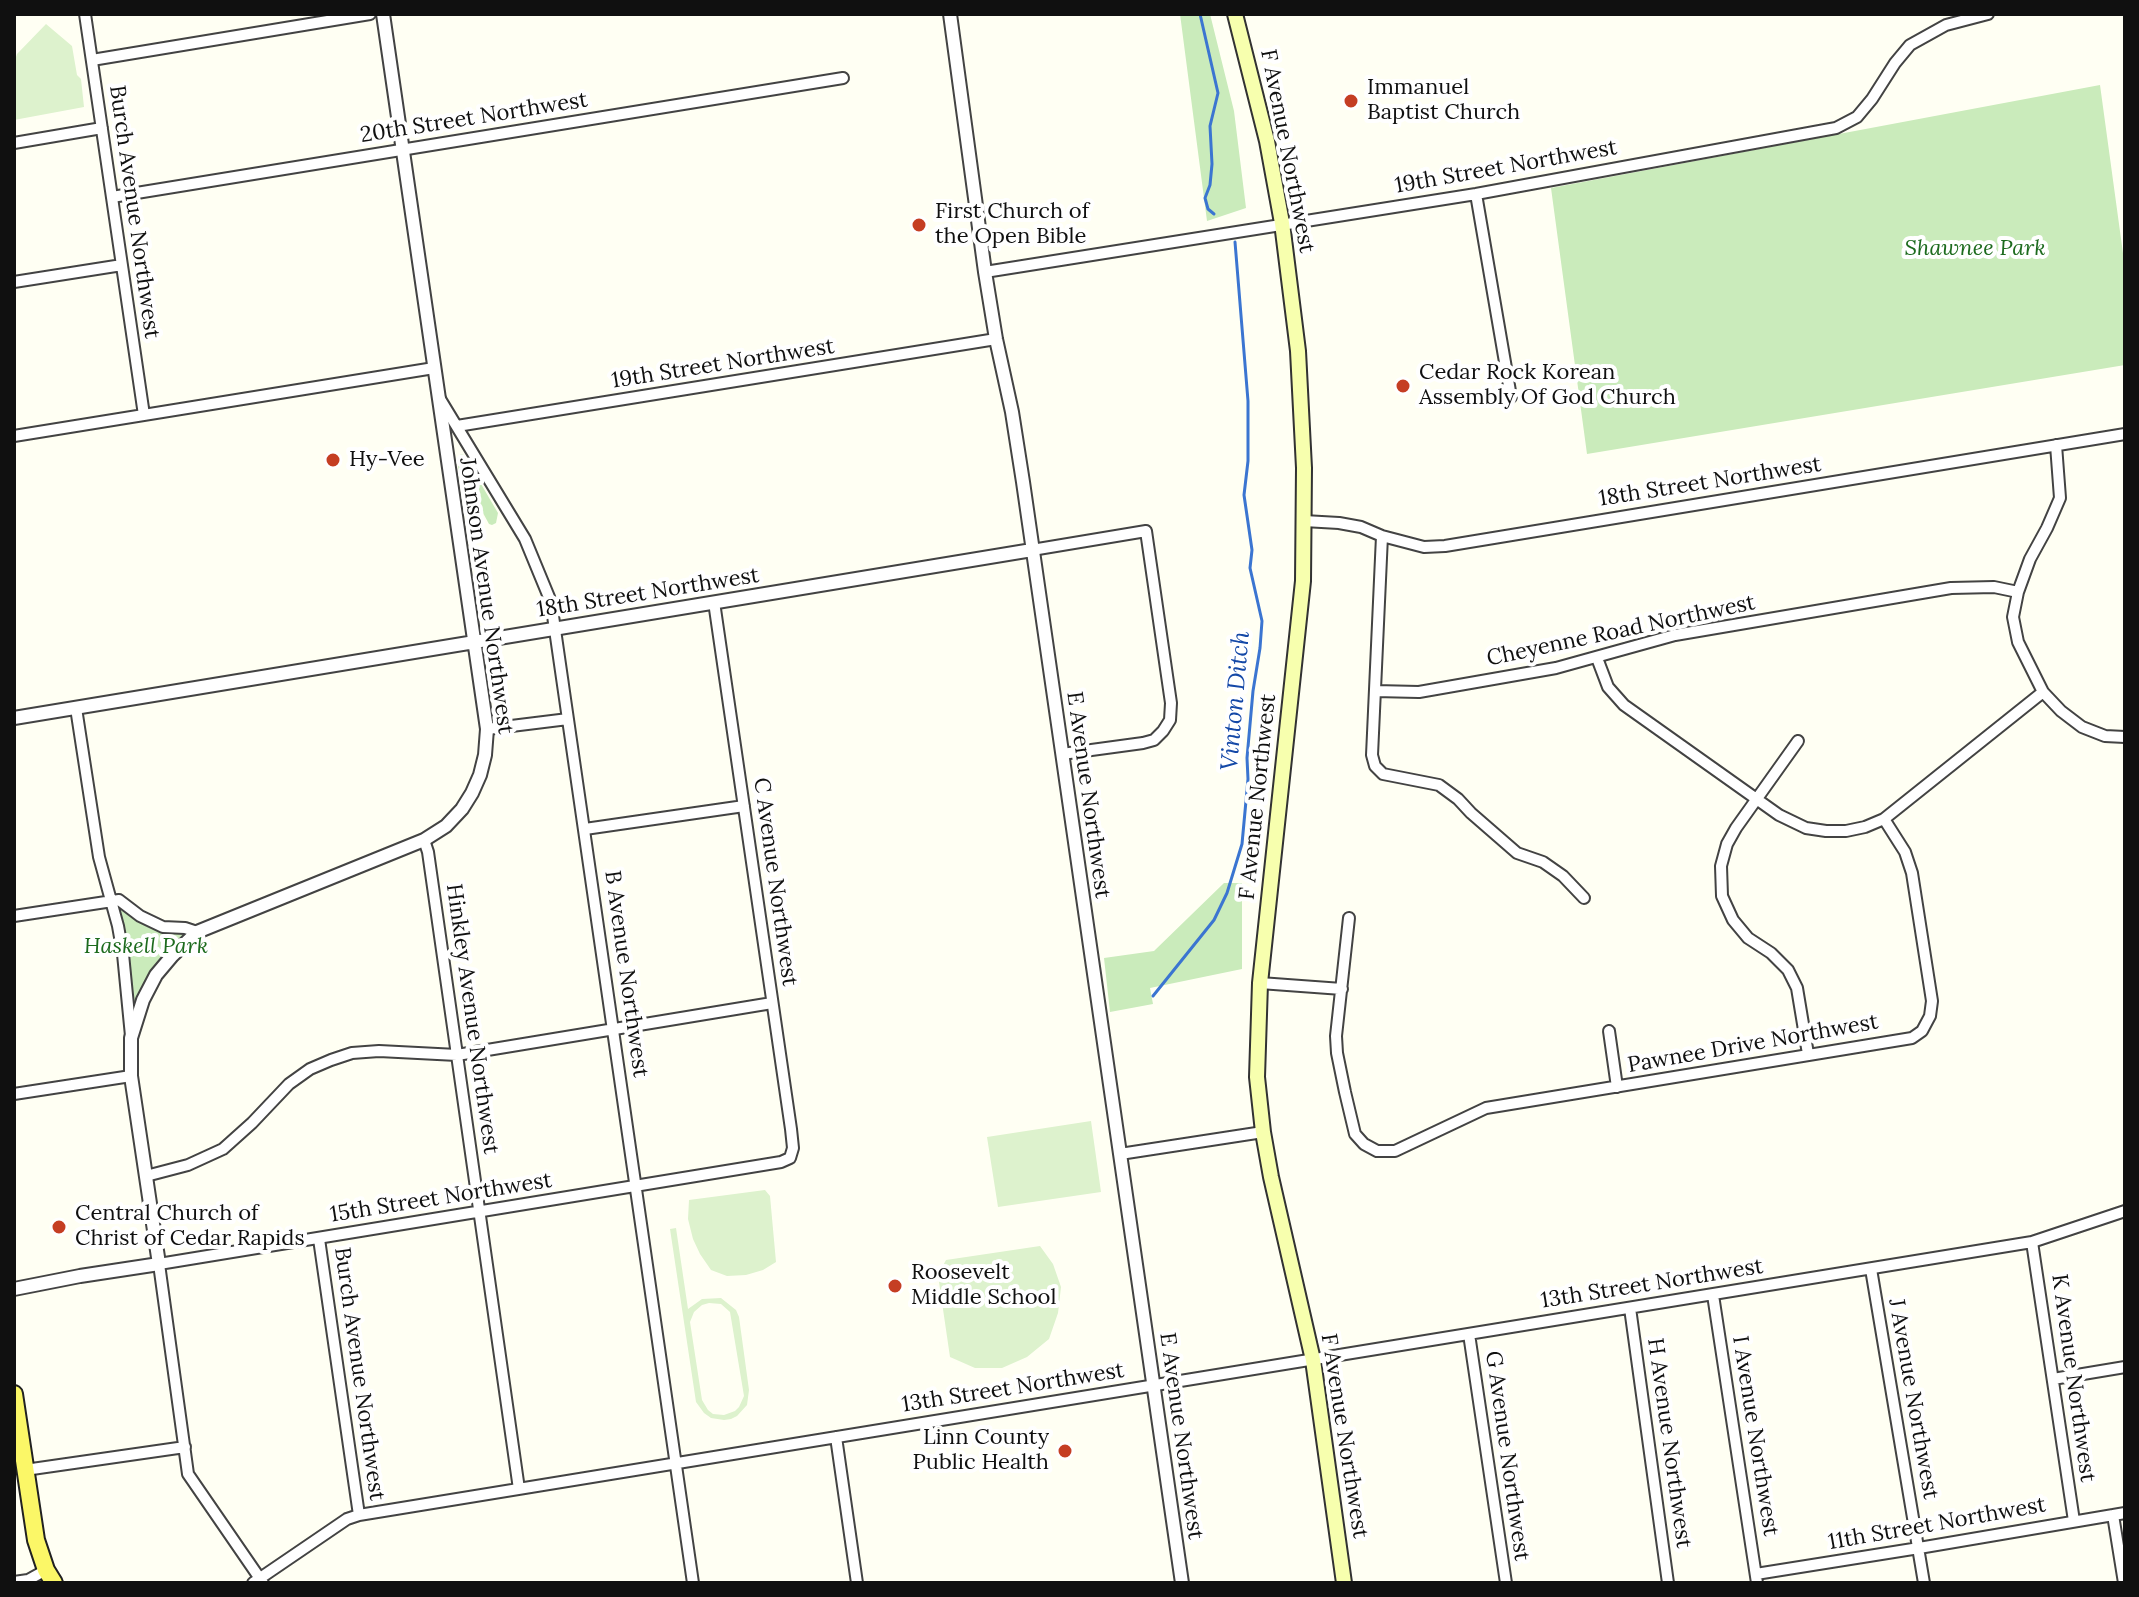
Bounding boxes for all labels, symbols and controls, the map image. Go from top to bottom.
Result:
street label: F Avenue Northwest [1254,47,1320,255]
place label: Immanuel Baptist Church [1367,75,1520,126]
street label: Burch Avenue Northwest [103,83,165,341]
street label: 20th Street Northwest [358,87,590,149]
marker: Immanuel Baptist Church [1342,92,1360,110]
street label: 19th Street Northwest [1393,134,1619,200]
place label: First Church of the Open Bible [935,199,1089,250]
marker: First Church of the Open Bible [910,216,928,234]
park label: Shawnee Park [1904,236,2046,262]
street label: 19th Street Northwest [610,333,836,395]
place label: Cedar Rock Korean Assembly Of God Church [1419,360,1676,412]
marker: Cedar Rock Korean Assembly Of God Church [1394,377,1412,395]
place label: Hy-Vee [349,447,425,473]
marker: Hy-Vee [324,451,342,469]
street label: 18th Street Northwest [1597,451,1823,513]
street label: Johnson Avenue Northwest [454,456,518,736]
street label: 18th Street Northwest [535,562,761,624]
street label: Cheyenne Road Northwest [1484,590,1758,672]
water label: Vinton Ditch [1216,630,1256,772]
street label: E Avenue Northwest [1060,690,1116,900]
street label: F Avenue Northwest [1234,693,1282,901]
street label: C Avenue Northwest [747,776,803,988]
street label: B Avenue Northwest [598,869,654,1079]
street label: Hinkley Avenue Northwest [440,882,504,1156]
park label: Haskell Park [84,934,208,960]
street label: Pawnee Drive Northwest [1626,1009,1880,1079]
street label: 15th Street Northwest [328,1167,554,1229]
place label: Central Church of Christ of Cedar Rapids [75,1201,305,1252]
marker: Central Church of Christ of Cedar Rapids [50,1218,68,1236]
street label: Burch Avenue Northwest [328,1245,390,1503]
street label: 13th Street Northwest [1539,1253,1765,1315]
place label: Roosevelt Middle School [911,1260,1056,1312]
street label: K Avenue Northwest [2045,1272,2101,1484]
marker: Roosevelt Middle School [886,1277,904,1295]
street label: J Avenue Northwest [1882,1297,1944,1501]
street label: E Avenue Northwest [1153,1331,1209,1541]
street label: F Avenue Northwest [1315,1332,1373,1540]
street label: I Avenue Northwest [1726,1334,1784,1538]
street label: H Avenue Northwest [1641,1336,1697,1550]
street label: G Avenue Northwest [1479,1349,1535,1563]
street label: 13th Street Northwest [900,1357,1126,1419]
place label: Linn County Public Health [912,1425,1049,1476]
marker: Linn County Public Health [1056,1442,1074,1460]
street label: 11th Street Northwest [1826,1492,2048,1556]

